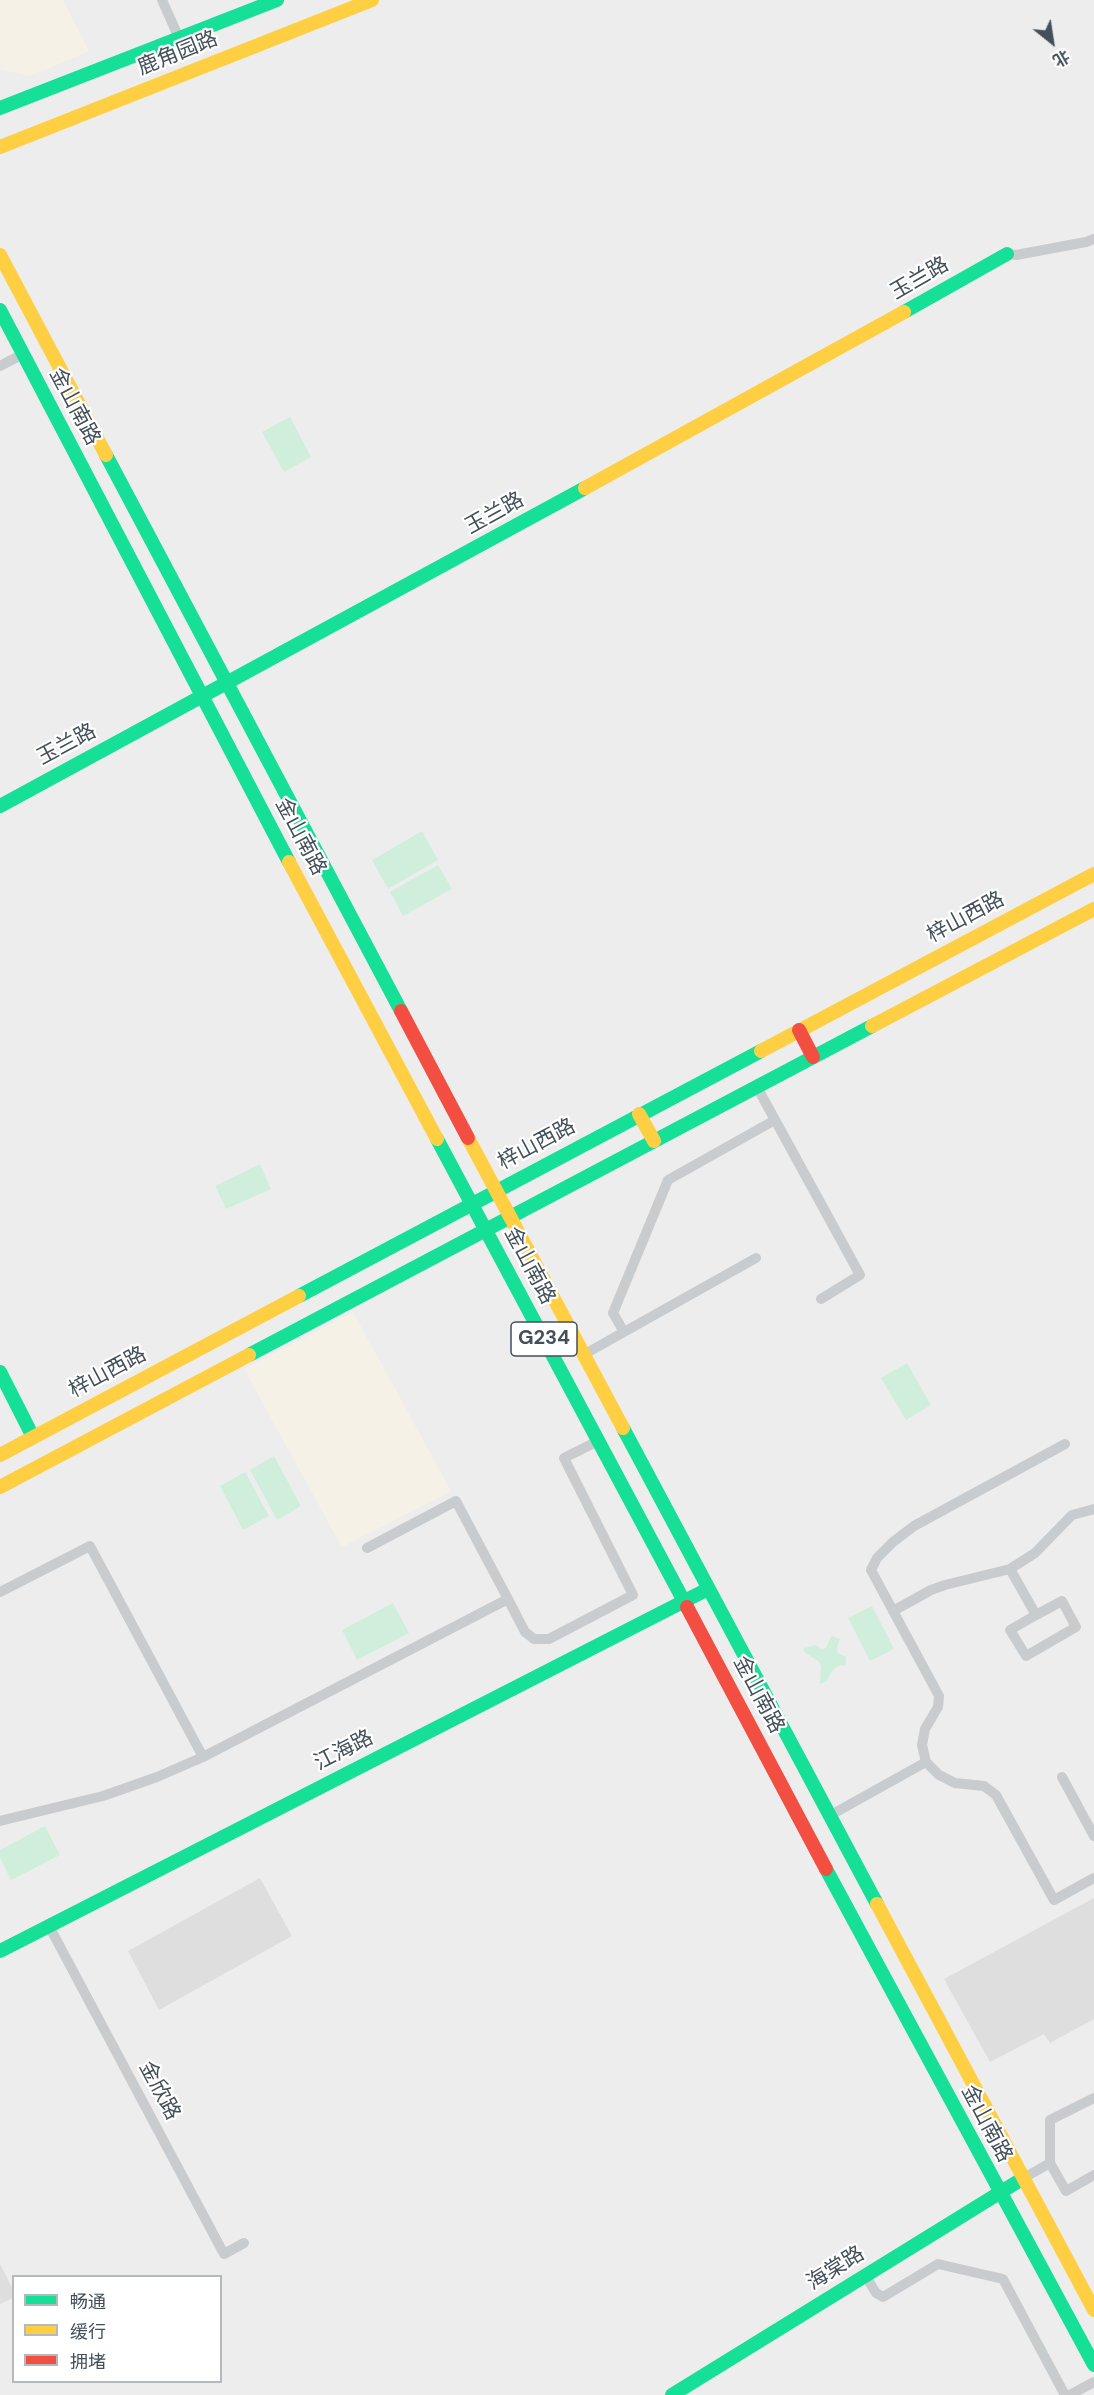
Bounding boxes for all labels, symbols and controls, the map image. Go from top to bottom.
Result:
north arrow [1022,12,1082,72]
street label: 鹿角园路 [134,27,222,81]
text: 北 [1049,45,1073,71]
street label: 玉兰路 [886,252,954,306]
street label: 金山南路 [43,364,105,450]
street label: 玉兰路 [461,488,529,540]
street label: 玉兰路 [33,719,101,771]
street label: 金山南路 [269,794,331,880]
street label: 梓山西路 [923,887,1009,949]
street label: 梓山西路 [494,1114,580,1176]
street label: 金山南路 [498,1223,560,1309]
road number: G234 [511,1322,577,1356]
street label: 梓山西路 [65,1342,151,1404]
street label: 金山南路 [727,1652,789,1738]
street label: 江海路 [310,1725,378,1777]
street label: 金欣路 [133,2057,185,2125]
street label: 金山南路 [955,2081,1017,2167]
street label: 海棠路 [803,2242,869,2296]
legend [12,2275,222,2383]
text: 畅通 [70,2290,106,2314]
text: 缓行 [70,2320,106,2344]
text: 拥堵 [70,2350,106,2374]

